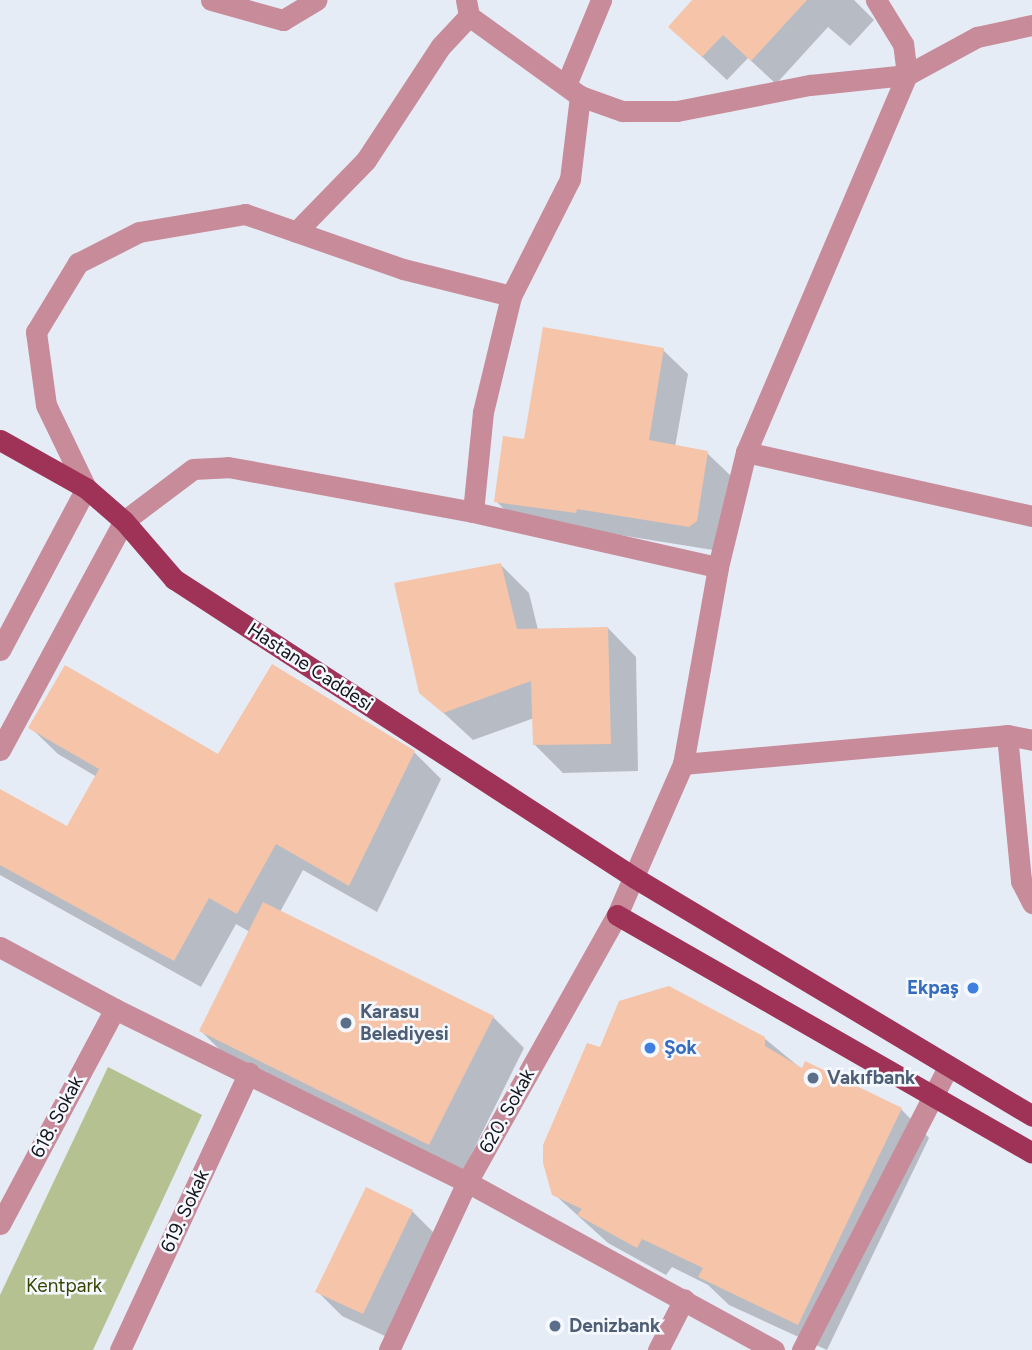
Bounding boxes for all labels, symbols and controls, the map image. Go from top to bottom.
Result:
street label: Hastane Caddesi [243,618,377,716]
place label: Ekpaş [907,977,959,999]
marker: Ekpaş [965,980,981,996]
place label: Karasu Belediyesi [360,1001,449,1045]
marker: Karasu Belediyesi [338,1015,354,1031]
place label: Şok [664,1037,697,1059]
marker: Şok [642,1040,658,1056]
street label: 620. Sokak [475,1065,539,1157]
place label: Vakıfbank [827,1067,915,1089]
marker: Vakıfbank [805,1070,821,1086]
street label: 618. Sokak [26,1072,88,1162]
street label: 619. Sokak [156,1166,214,1256]
park label: Kentpark [26,1275,102,1297]
place label: Denizbank [569,1315,660,1337]
marker: Denizbank [547,1318,563,1334]

